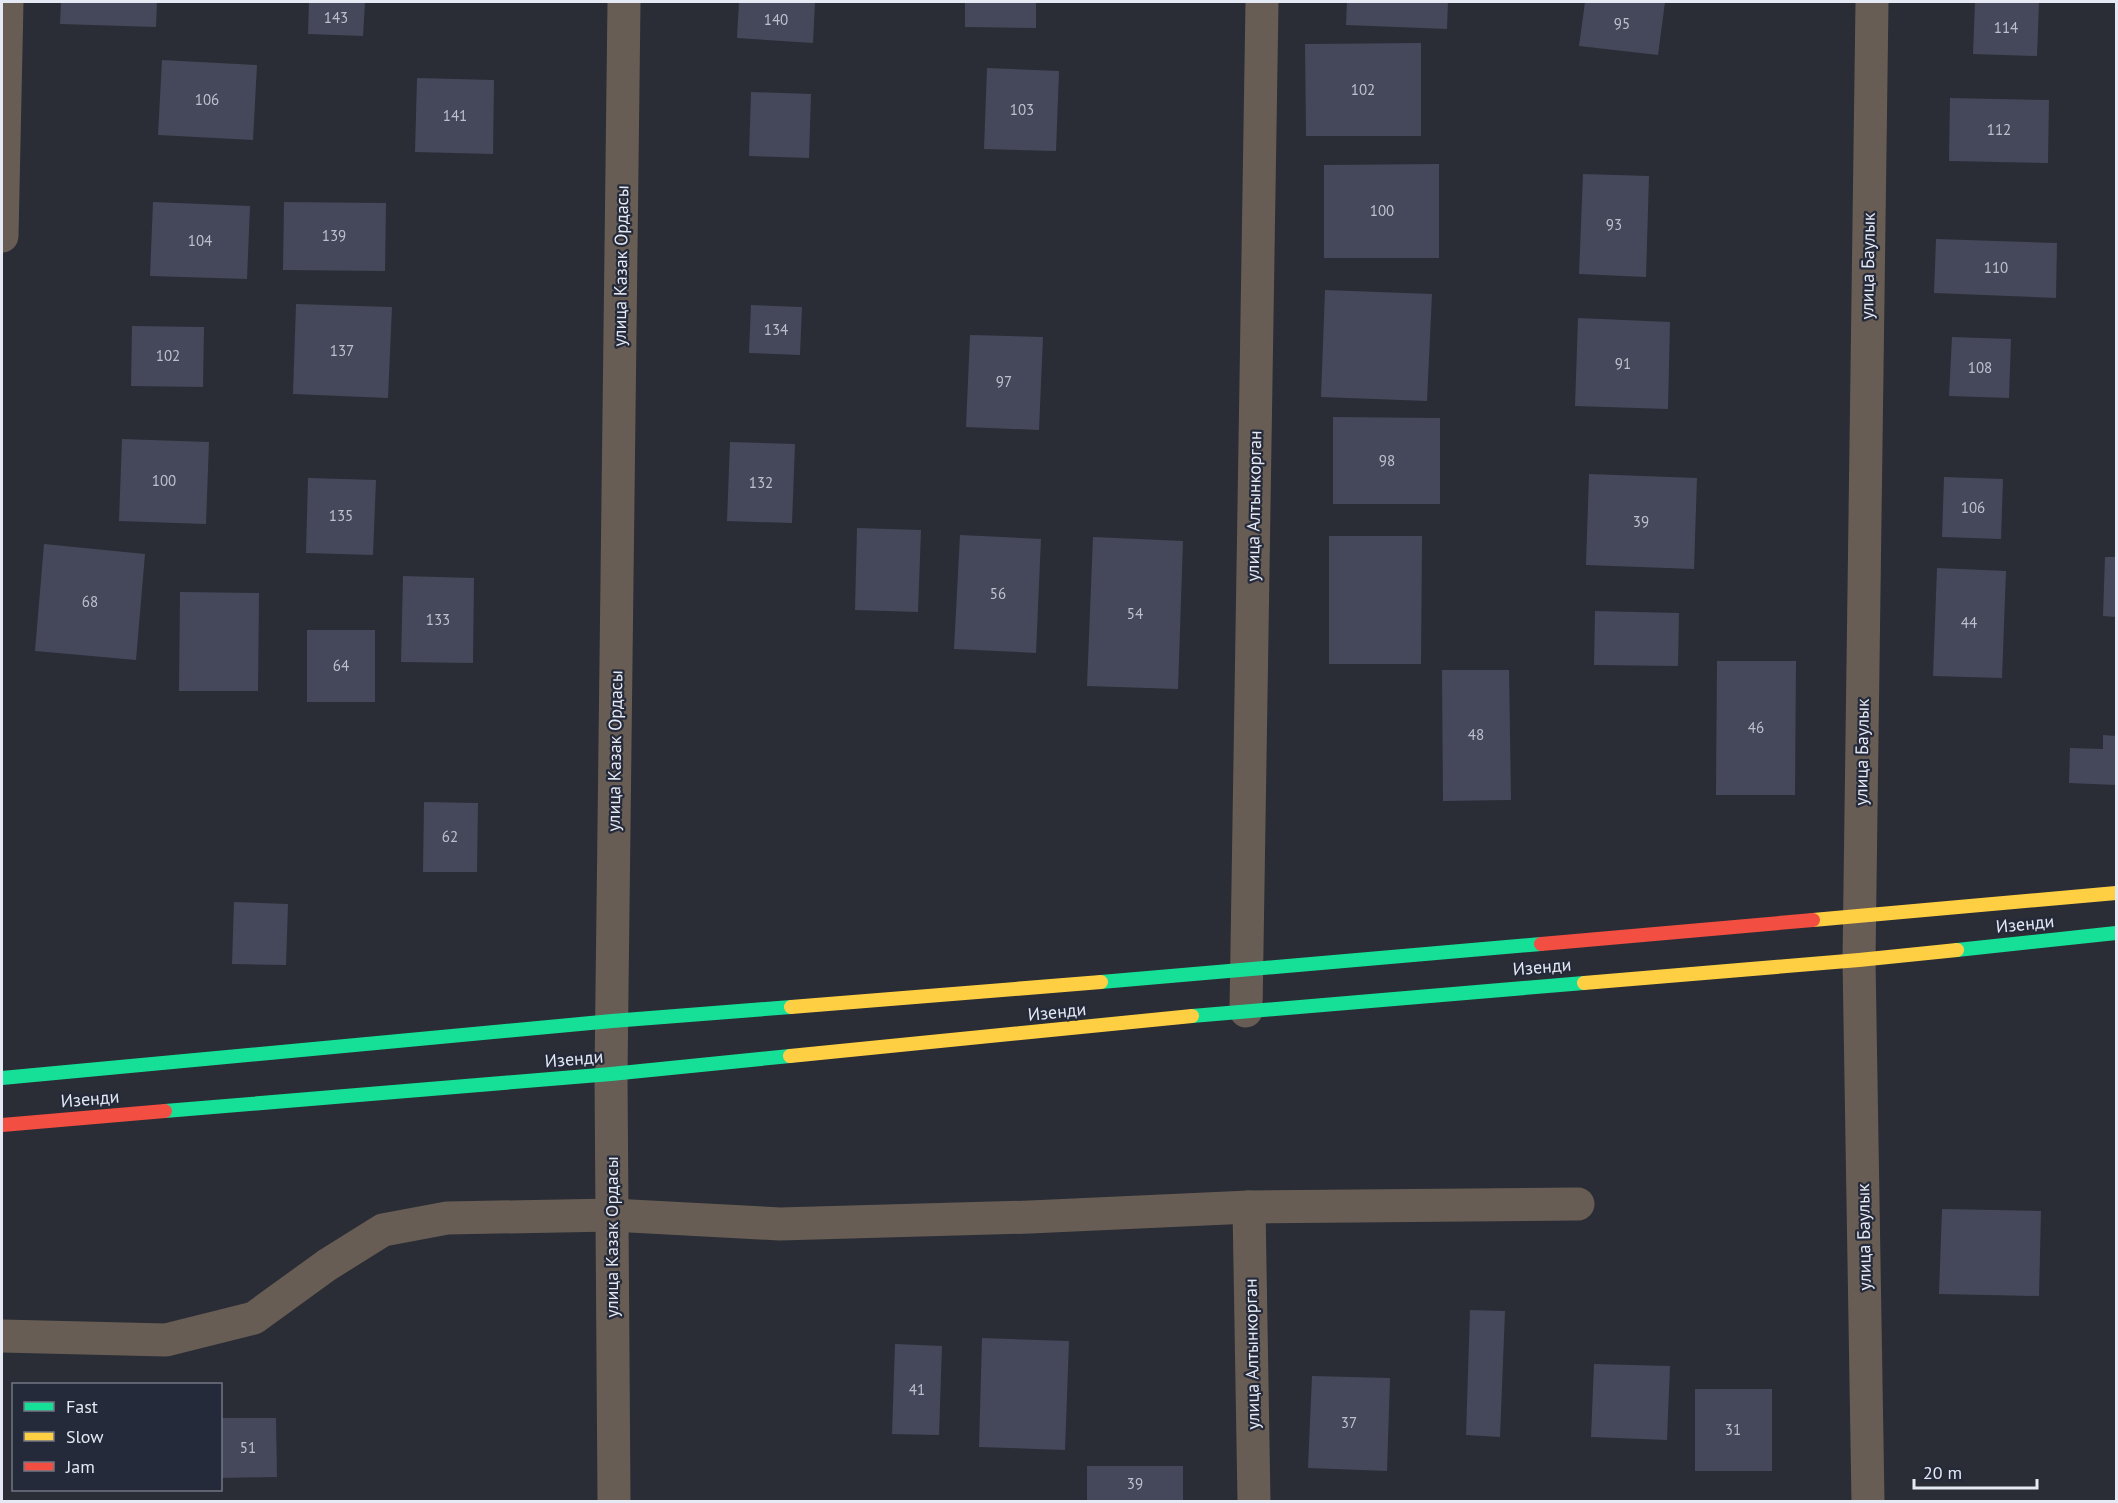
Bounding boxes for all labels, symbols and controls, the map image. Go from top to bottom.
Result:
house number: 143 [324,8,348,27]
house number: 140 [764,10,788,29]
house number: 95 [1614,14,1630,33]
house number: 114 [1994,18,2018,37]
house number: 102 [1351,80,1375,99]
house number: 106 [195,90,219,109]
house number: 103 [1010,100,1034,119]
house number: 141 [443,106,467,125]
house number: 112 [1987,120,2011,139]
street label: улица Казак Ордасы [608,185,633,347]
house number: 100 [1370,201,1394,220]
street label: улица Баулык [1855,212,1880,320]
house number: 93 [1606,215,1622,234]
house number: 139 [322,226,346,245]
house number: 104 [188,231,212,250]
house number: 110 [1984,258,2008,277]
house number: 134 [764,320,788,339]
house number: 137 [330,341,354,360]
house number: 102 [156,346,180,365]
house number: 91 [1615,354,1631,373]
house number: 108 [1968,358,1992,377]
house number: 97 [996,372,1012,391]
street label: улица Алтынкорган [1241,430,1266,582]
house number: 98 [1379,451,1395,470]
house number: 100 [152,471,176,490]
house number: 132 [749,473,773,492]
house number: 106 [1961,498,1985,517]
house number: 135 [329,506,353,525]
house number: 39 [1633,512,1649,531]
house number: 56 [990,584,1006,603]
house number: 68 [82,592,98,611]
house number: 54 [1127,604,1143,623]
house number: 133 [426,610,450,629]
house number: 44 [1961,613,1977,632]
house number: 64 [333,656,349,675]
street label: улица Казак Ордасы [602,670,627,832]
street label: улица Баулык [1849,698,1874,806]
house number: 46 [1748,718,1764,737]
house number: 48 [1468,725,1484,744]
house number: 62 [442,827,458,846]
street label: Изенди [1995,909,2055,938]
street label: Изенди [1512,952,1572,981]
street label: Изенди [1027,997,1087,1026]
street label: Изенди [544,1044,604,1073]
street label: Изенди [60,1084,120,1113]
street label: улица Казак Ордасы [600,1156,623,1318]
street label: улица Баулык [1851,1183,1876,1291]
street label: улица Алтынкорган [1239,1278,1264,1430]
house number: 41 [909,1380,925,1399]
legend [12,1383,222,1491]
text: Fast [66,1395,98,1418]
house number: 37 [1341,1413,1357,1432]
house number: 31 [1725,1420,1741,1439]
text: Slow [66,1425,104,1448]
house number: 51 [240,1438,256,1457]
scale bar [1914,1452,2037,1490]
text: Jam [65,1455,95,1478]
text: 20 m [1923,1461,1962,1484]
house number: 39 [1127,1474,1143,1493]

